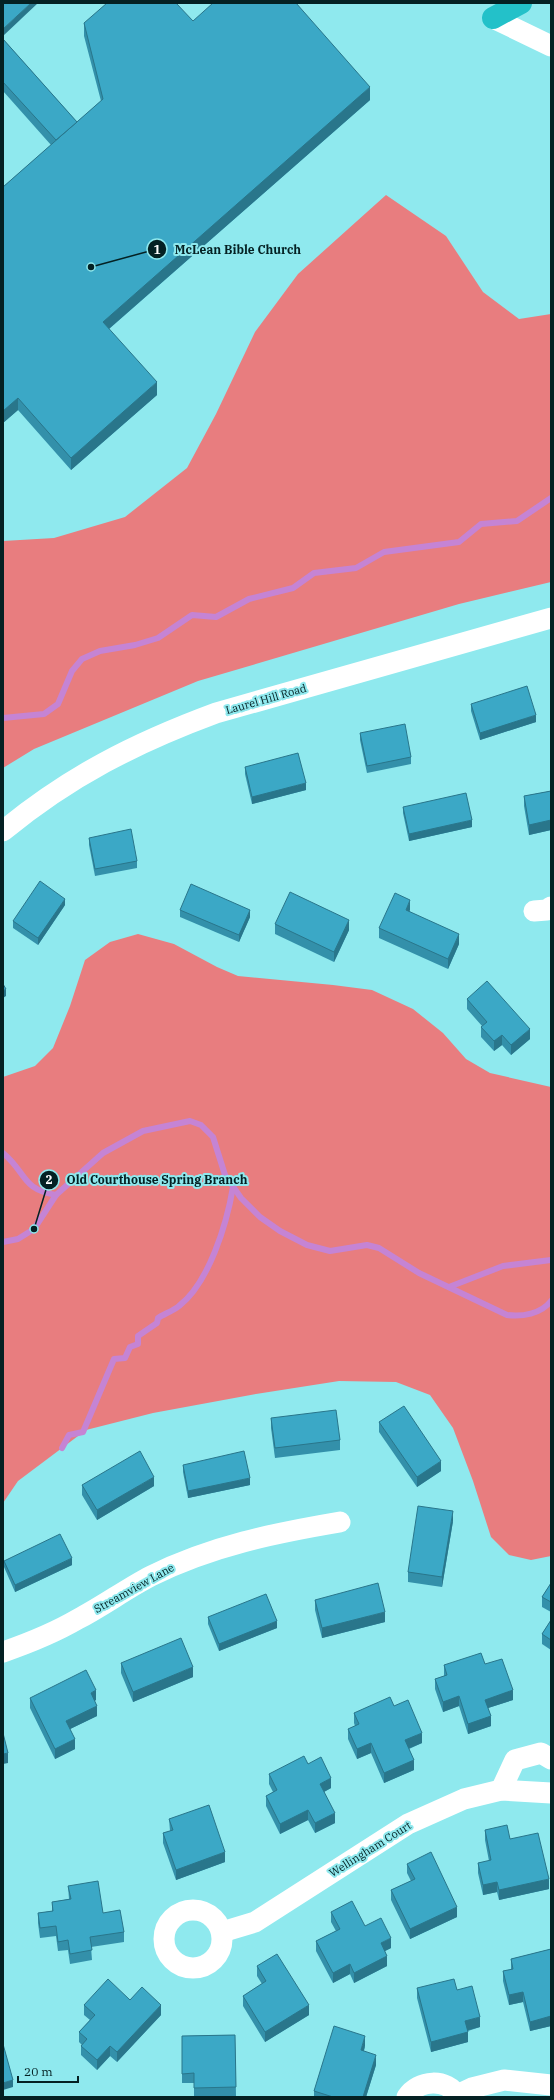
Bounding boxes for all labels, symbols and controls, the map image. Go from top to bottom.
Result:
callout: McLean Bible Church [147,237,309,261]
text: 1 [153,242,161,257]
text: McLean Bible Church [175,242,301,257]
street label: Laurel Hill Road [224,681,308,717]
callout: Old Courthouse Spring Branch [39,1168,256,1192]
text: 2 [45,1172,53,1187]
text: Old Courthouse Spring Branch [67,1172,248,1187]
street label: Streamview Lane [92,1560,177,1616]
street label: Wellingham Court [326,1818,414,1880]
scale bar [18,2058,78,2084]
text: 20 m [24,2064,53,2079]

